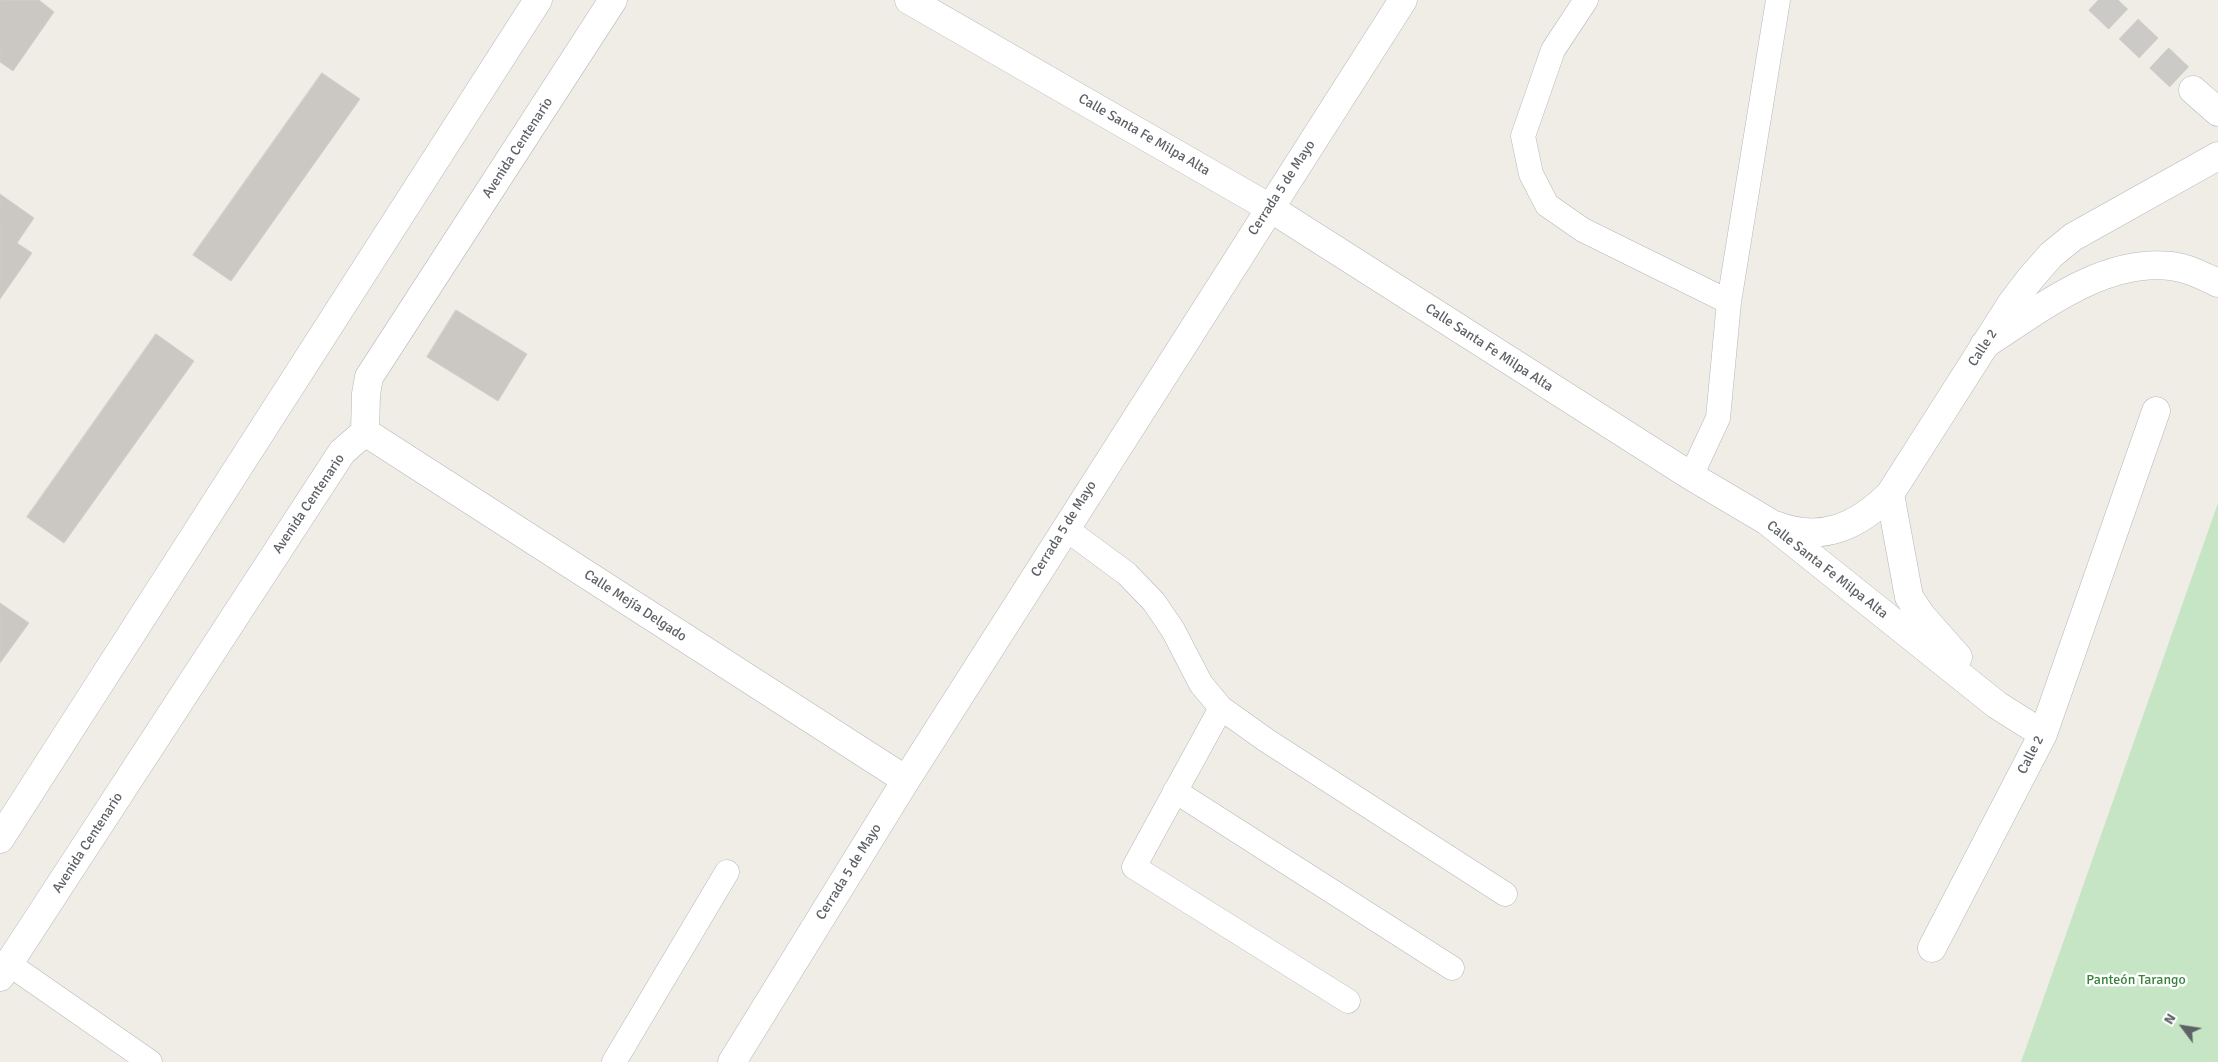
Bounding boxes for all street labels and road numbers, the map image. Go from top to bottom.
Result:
street label: Calle Santa Fe Milpa Alta [1075,90,1213,180]
street label: Avenida Centenario [479,95,557,201]
street label: Cerrada 5 de Mayo [1245,137,1319,239]
street label: Calle Santa Fe Milpa Alta [1422,300,1556,396]
street label: Calle 2 [1965,326,2001,370]
street label: Avenida Centenario [269,451,349,557]
street label: Cerrada 5 de Mayo [1028,478,1100,580]
street label: Calle Santa Fe Milpa Alta [1763,517,1891,623]
street label: Calle Mejía Delgado [581,567,689,645]
street label: Calle 2 [2014,733,2048,777]
street label: Avenida Centenario [49,790,127,896]
street label: Cerrada 5 de Mayo [813,821,885,923]

